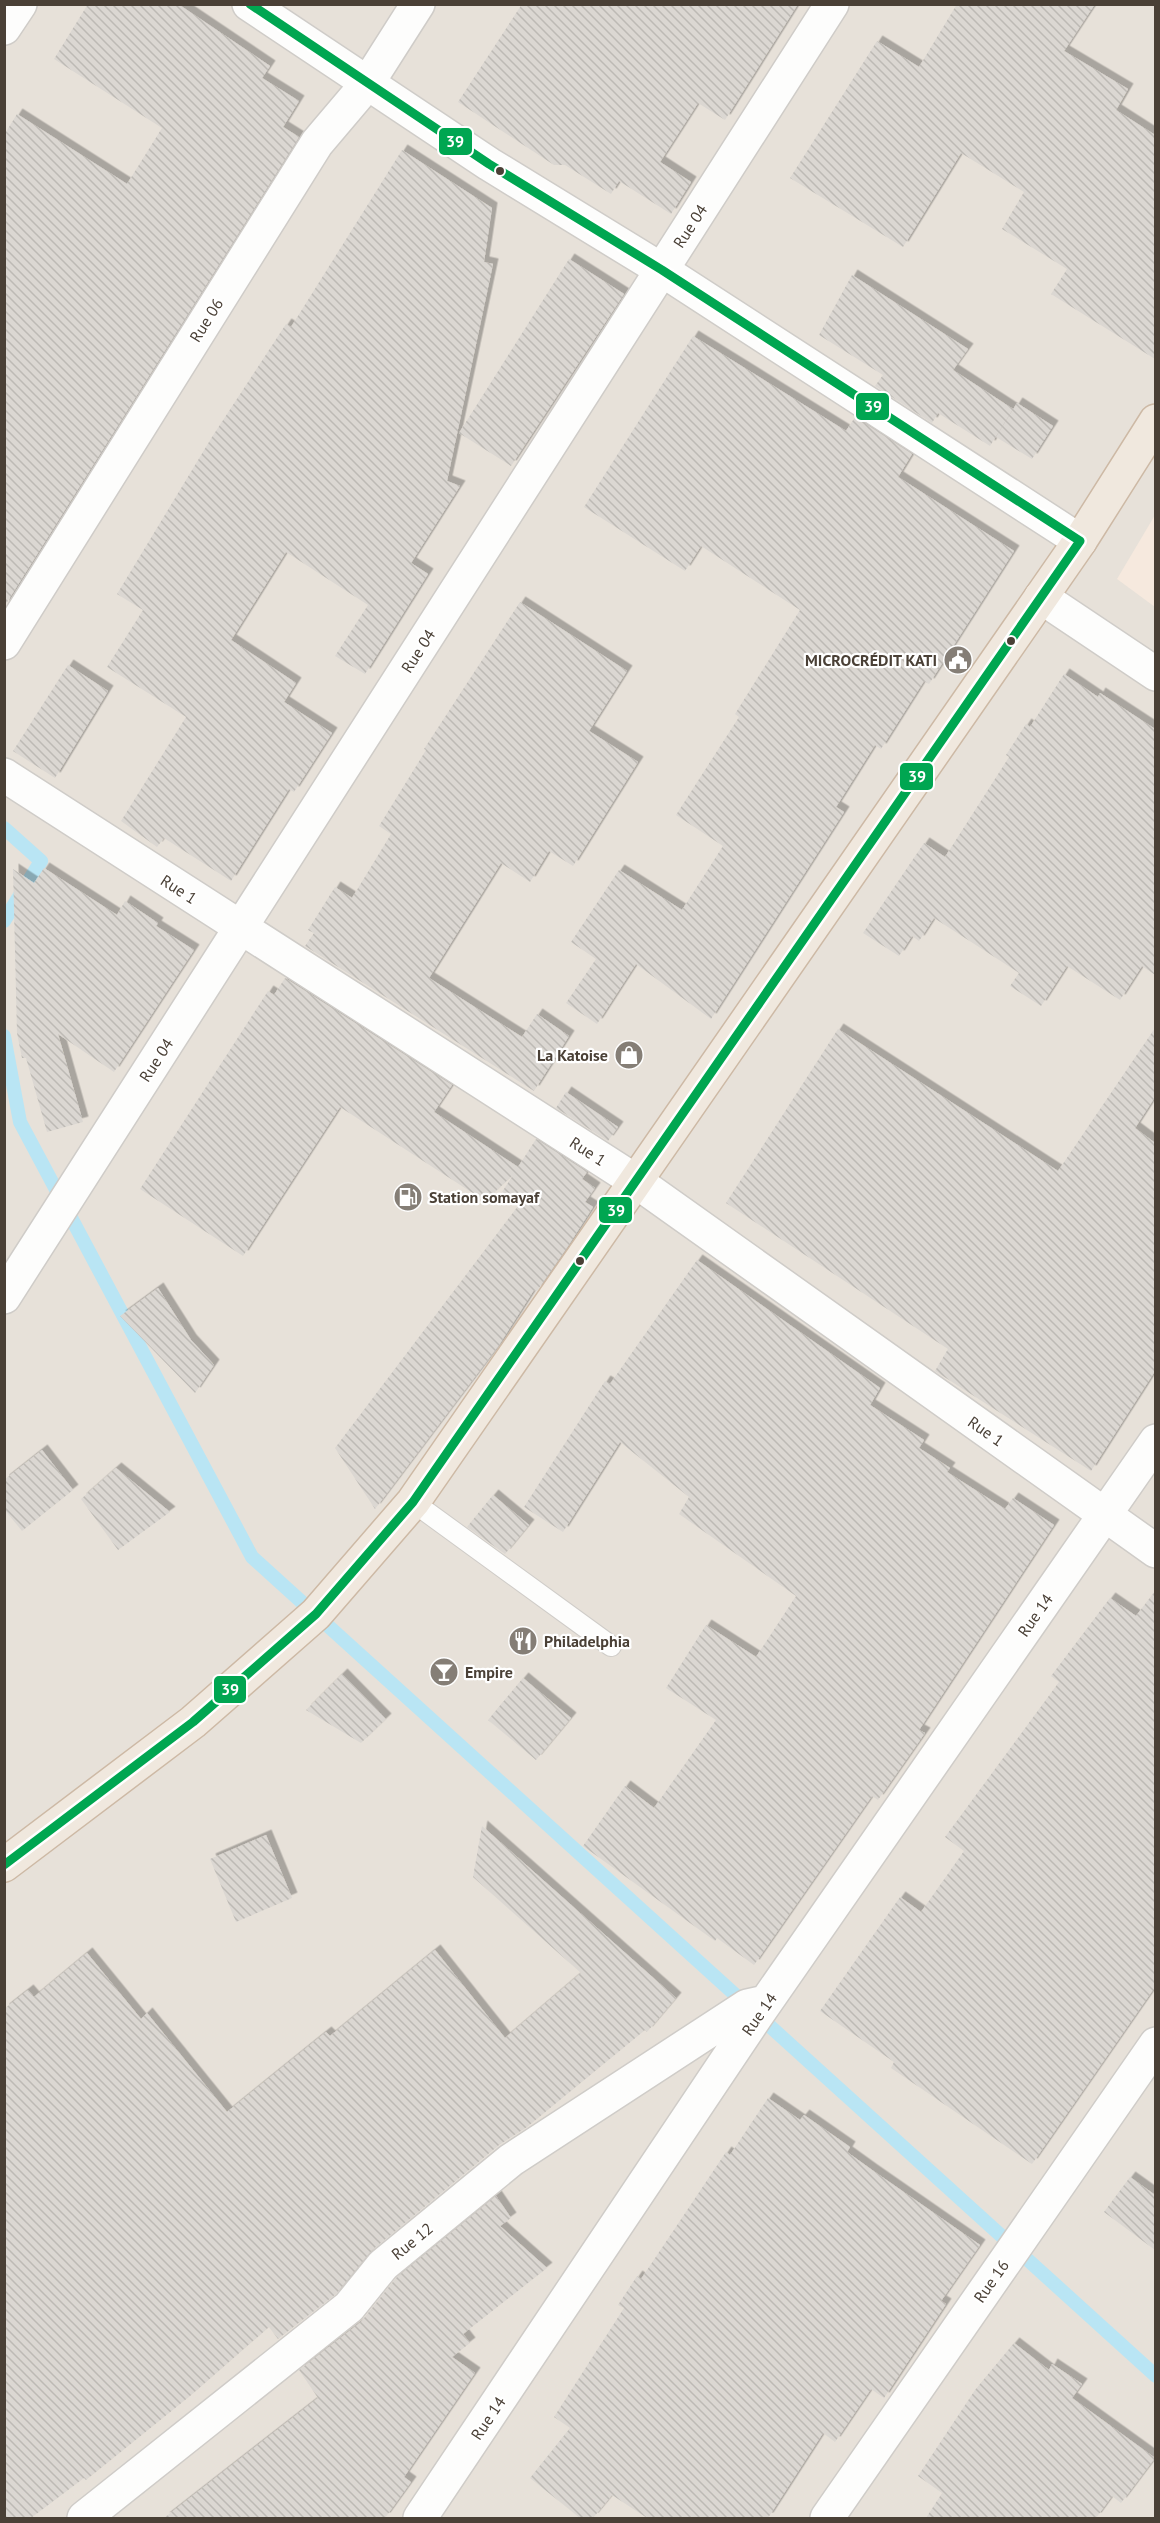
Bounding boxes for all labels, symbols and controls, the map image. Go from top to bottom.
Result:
line badge: 39 [438,127,473,156]
text: 39 [446,131,464,151]
unlabelled marker [494,165,506,177]
street label: Rue 04 [669,200,712,252]
street label: Rue 06 [185,294,227,346]
line badge: 39 [855,392,890,421]
text: 39 [864,396,882,416]
street label: Rue 04 [397,625,440,677]
unlabelled marker [1005,635,1017,647]
public building icon: MICROCRÉDIT KATI [942,644,974,676]
place label: MICROCRÉDIT KATI [805,650,937,670]
line badge: 39 [899,762,934,791]
text: 39 [908,766,926,786]
street label: Rue 1 [157,870,201,908]
street label: Rue 04 [135,1034,178,1086]
shop icon: La Katoise [613,1039,645,1071]
place label: La Katoise [537,1045,608,1065]
street label: Rue 1 [566,1132,610,1170]
fuel station icon: Station somayaf [392,1181,424,1213]
place label: Station somayaf [429,1187,540,1207]
line badge: 39 [598,1196,633,1224]
text: 39 [607,1200,625,1220]
unlabelled marker [574,1255,586,1267]
street label: Rue 1 [964,1412,1008,1450]
street label: Rue 14 [1013,1589,1057,1640]
restaurant icon: Philadelphia [507,1625,539,1657]
place label: Philadelphia [544,1631,630,1651]
bar icon: Empire [428,1656,460,1688]
place label: Empire [465,1662,513,1682]
line badge: 39 [213,1675,247,1704]
text: 39 [221,1679,239,1699]
street label: Rue 14 [737,1988,781,2039]
street label: Rue 12 [387,2218,437,2264]
street label: Rue 16 [969,2256,1013,2306]
street label: Rue 14 [466,2392,510,2443]

